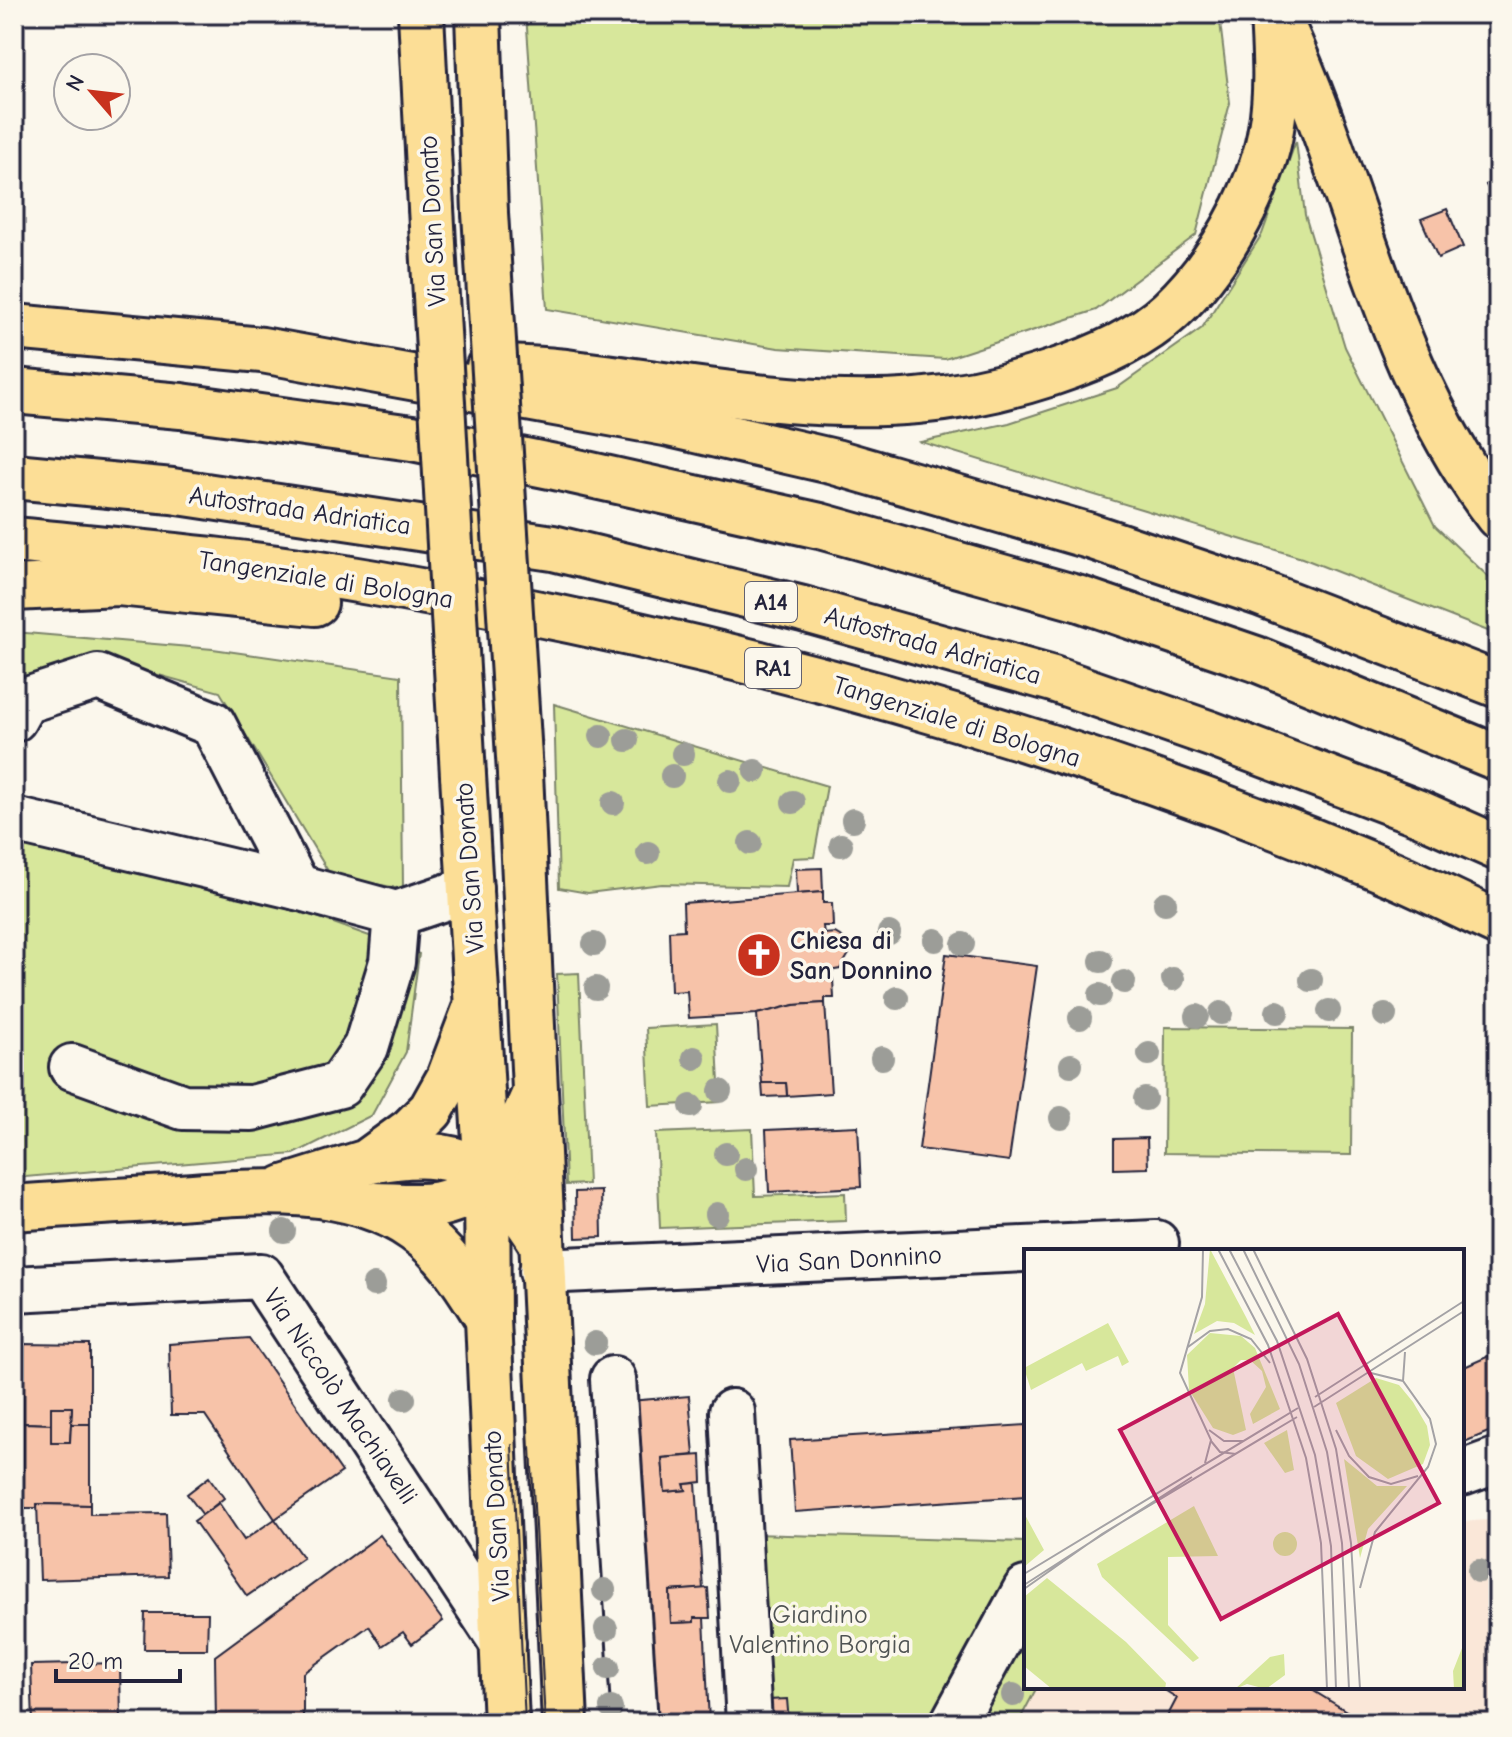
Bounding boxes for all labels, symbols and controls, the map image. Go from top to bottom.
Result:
north arrow [52,52,132,132]
text: N [60,71,90,96]
street label: Via San Donato [414,135,452,307]
street label: Autostrada Adriatica [187,481,413,541]
street label: Tangenziale di Bologna [196,545,455,615]
road number: A14 [745,582,797,622]
street label: Autostrada Adriatica [821,601,1044,691]
road number: RA1 [745,648,801,688]
street label: Tangenziale di Bologna [829,670,1084,774]
street label: Via San Donato [449,782,491,954]
place label: Chiesa di San Donnino [790,926,933,986]
church icon: Chiesa di San Donnino [735,931,783,979]
street label: Via San Donnino [756,1240,943,1280]
inset map [1024,1249,1464,1689]
street label: Via Niccolò Machiavelli [257,1283,424,1510]
street label: Via San Donato [478,1430,516,1602]
park label: Giardino Valentino Borgia [729,1600,911,1660]
scale bar [56,1633,180,1683]
text: 20 m [68,1647,123,1675]

